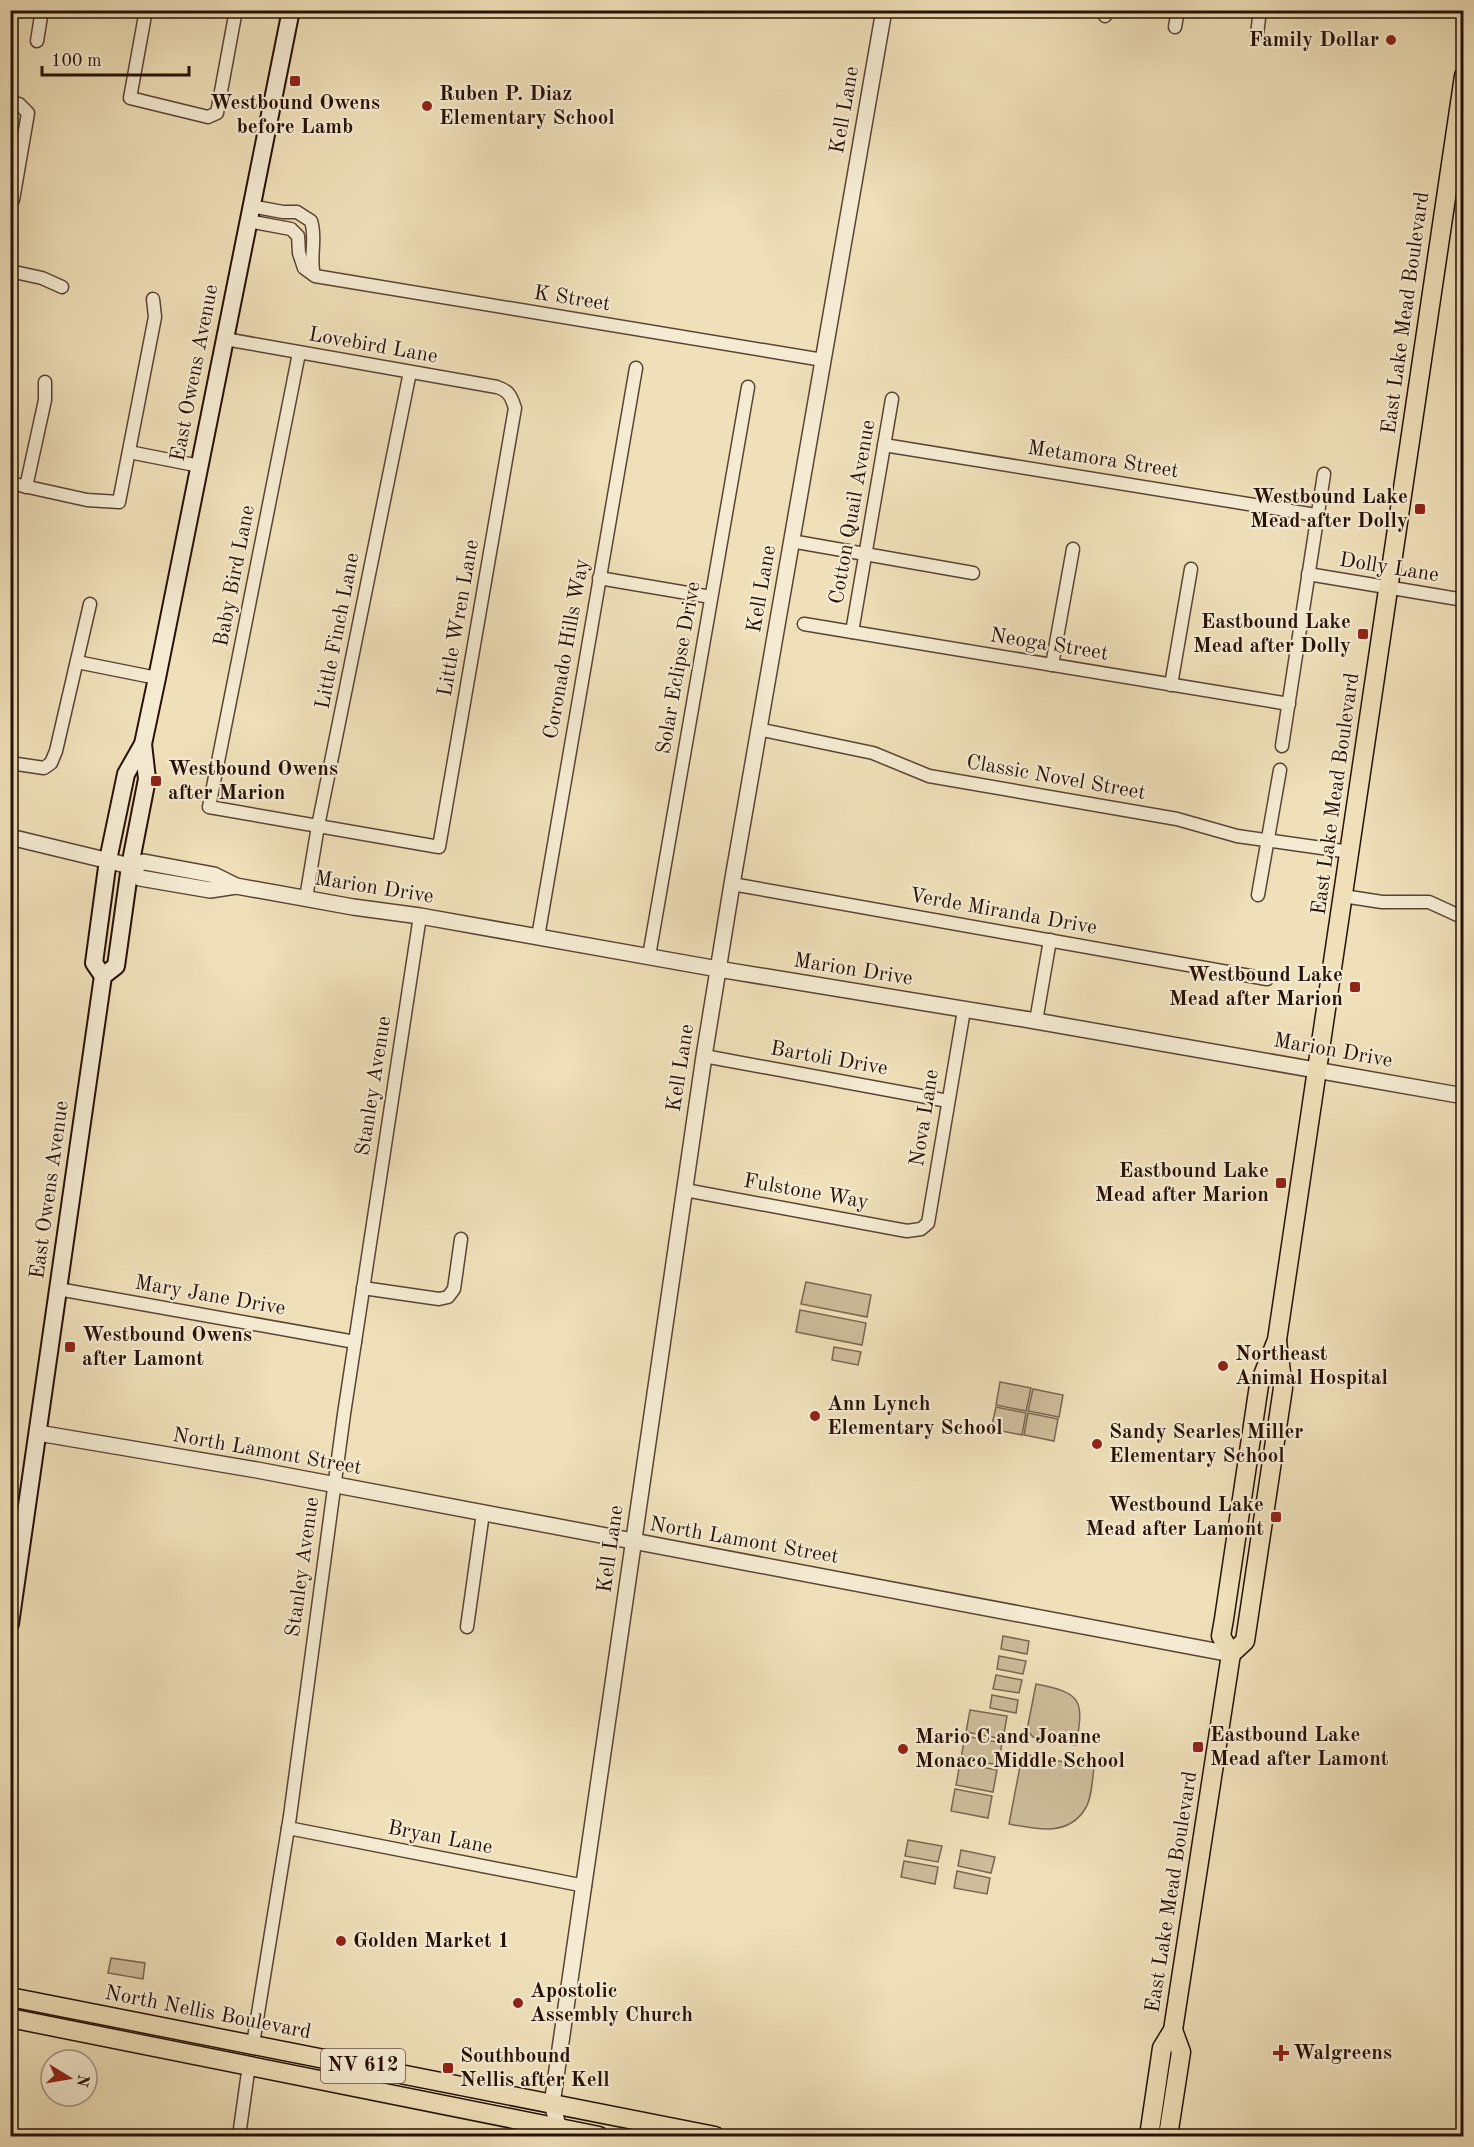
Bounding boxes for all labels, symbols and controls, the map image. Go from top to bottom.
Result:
place label: Family Dollar [1249,30,1379,51]
marker: Family Dollar [1384,33,1398,47]
scale bar [42,39,189,77]
text: 100 m [51,52,102,70]
street label: Kell Lane [827,65,863,155]
marker: Westbound Owens before Lamb [288,74,302,88]
place label: Ruben P. Diaz Elementary School [439,84,615,129]
place label: Westbound Owens before Lamb [210,93,380,138]
marker: Ruben P. Diaz Elementary School [420,99,434,113]
street label: East Lake Mead Boulevard [1379,190,1433,435]
street label: East Owens Avenue [168,283,222,463]
street label: K Street [532,283,612,315]
street label: Lovebird Lane [307,324,439,368]
street label: Cotton Quail Avenue [826,418,880,606]
street label: Metamora Street [1026,438,1180,482]
place label: Westbound Lake Mead after Dolly [1250,487,1408,532]
marker: Westbound Lake Mead after Dolly [1413,502,1427,516]
street label: Baby Bird Lane [211,503,259,649]
street label: Little Wren Lane [435,538,483,698]
street label: Kell Lane [744,544,780,634]
street label: Dolly Lane [1338,550,1440,586]
street label: Little Finch Lane [313,551,363,711]
street label: Coronado Hills Way [541,557,593,741]
street label: Solar Eclipse Drive [653,580,705,756]
place label: Eastbound Lake Mead after Dolly [1193,612,1351,657]
street label: Neoga Street [988,625,1110,665]
marker: Eastbound Lake Mead after Dolly [1356,627,1370,641]
street label: East Lake Mead Boulevard [1309,671,1363,916]
street label: Classic Novel Street [965,752,1147,804]
place label: Westbound Owens after Marion [168,759,338,804]
marker: Westbound Owens after Marion [149,774,163,788]
street label: Marion Drive [313,868,435,908]
street label: Verde Miranda Drive [908,885,1098,939]
street label: Marion Drive [792,950,914,990]
place label: Westbound Lake Mead after Marion [1169,965,1343,1010]
marker: Westbound Lake Mead after Marion [1348,980,1362,994]
street label: Stanley Avenue [353,1015,395,1157]
street label: Kell Lane [664,1023,698,1113]
street label: Marion Drive [1272,1030,1394,1072]
street label: Bartoli Drive [769,1038,889,1080]
street label: Nova Lane [907,1068,943,1168]
street label: East Owens Avenue [27,1099,73,1281]
place label: Eastbound Lake Mead after Marion [1095,1161,1269,1206]
street label: Fulstone Way [742,1171,870,1213]
marker: Eastbound Lake Mead after Marion [1274,1176,1288,1190]
street label: Mary Jane Drive [133,1272,287,1320]
place label: Westbound Owens after Lamont [82,1325,252,1370]
marker: Westbound Owens after Lamont [63,1340,77,1354]
place label: Northeast Animal Hospital [1235,1344,1388,1389]
marker: Northeast Animal Hospital [1216,1359,1230,1373]
place label: Ann Lynch Elementary School [827,1394,1003,1439]
marker: Ann Lynch Elementary School [808,1409,822,1423]
place label: Sandy Searles Miller Elementary School [1109,1422,1303,1467]
street label: North Lamont Street [171,1425,363,1479]
marker: Sandy Searles Miller Elementary School [1090,1437,1104,1451]
place label: Westbound Lake Mead after Lamont [1086,1495,1264,1540]
street label: Stanley Avenue [283,1496,323,1638]
street label: Kell Lane [594,1504,628,1594]
marker: Westbound Lake Mead after Lamont [1269,1510,1283,1524]
street label: North Lamont Street [648,1514,840,1568]
place label: Eastbound Lake Mead after Lamont [1210,1725,1389,1770]
place label: Mario C and Joanne Monaco Middle School [915,1727,1125,1772]
marker: Eastbound Lake Mead after Lamont [1191,1740,1205,1754]
marker: Mario C and Joanne Monaco Middle School [896,1742,910,1756]
street label: East Lake Mead Boulevard [1143,1770,1201,2014]
street label: Bryan Lane [386,1818,494,1858]
place label: Golden Market 1 [353,1931,510,1952]
marker: Golden Market 1 [334,1934,348,1948]
place label: Apostolic Assembly Church [530,1981,693,2026]
street label: North Nellis Boulevard [103,1983,313,2043]
marker: Apostolic Assembly Church [511,1996,525,2010]
place label: Walgreens [1293,2043,1392,2064]
place label: Southbound Nellis after Kell [460,2046,610,2091]
marker: Walgreens [1274,2046,1288,2060]
north arrow [39,2048,99,2108]
road number: NV 612 [321,2049,405,2083]
marker: Southbound Nellis after Kell [441,2061,455,2075]
text: N [73,2073,91,2089]

